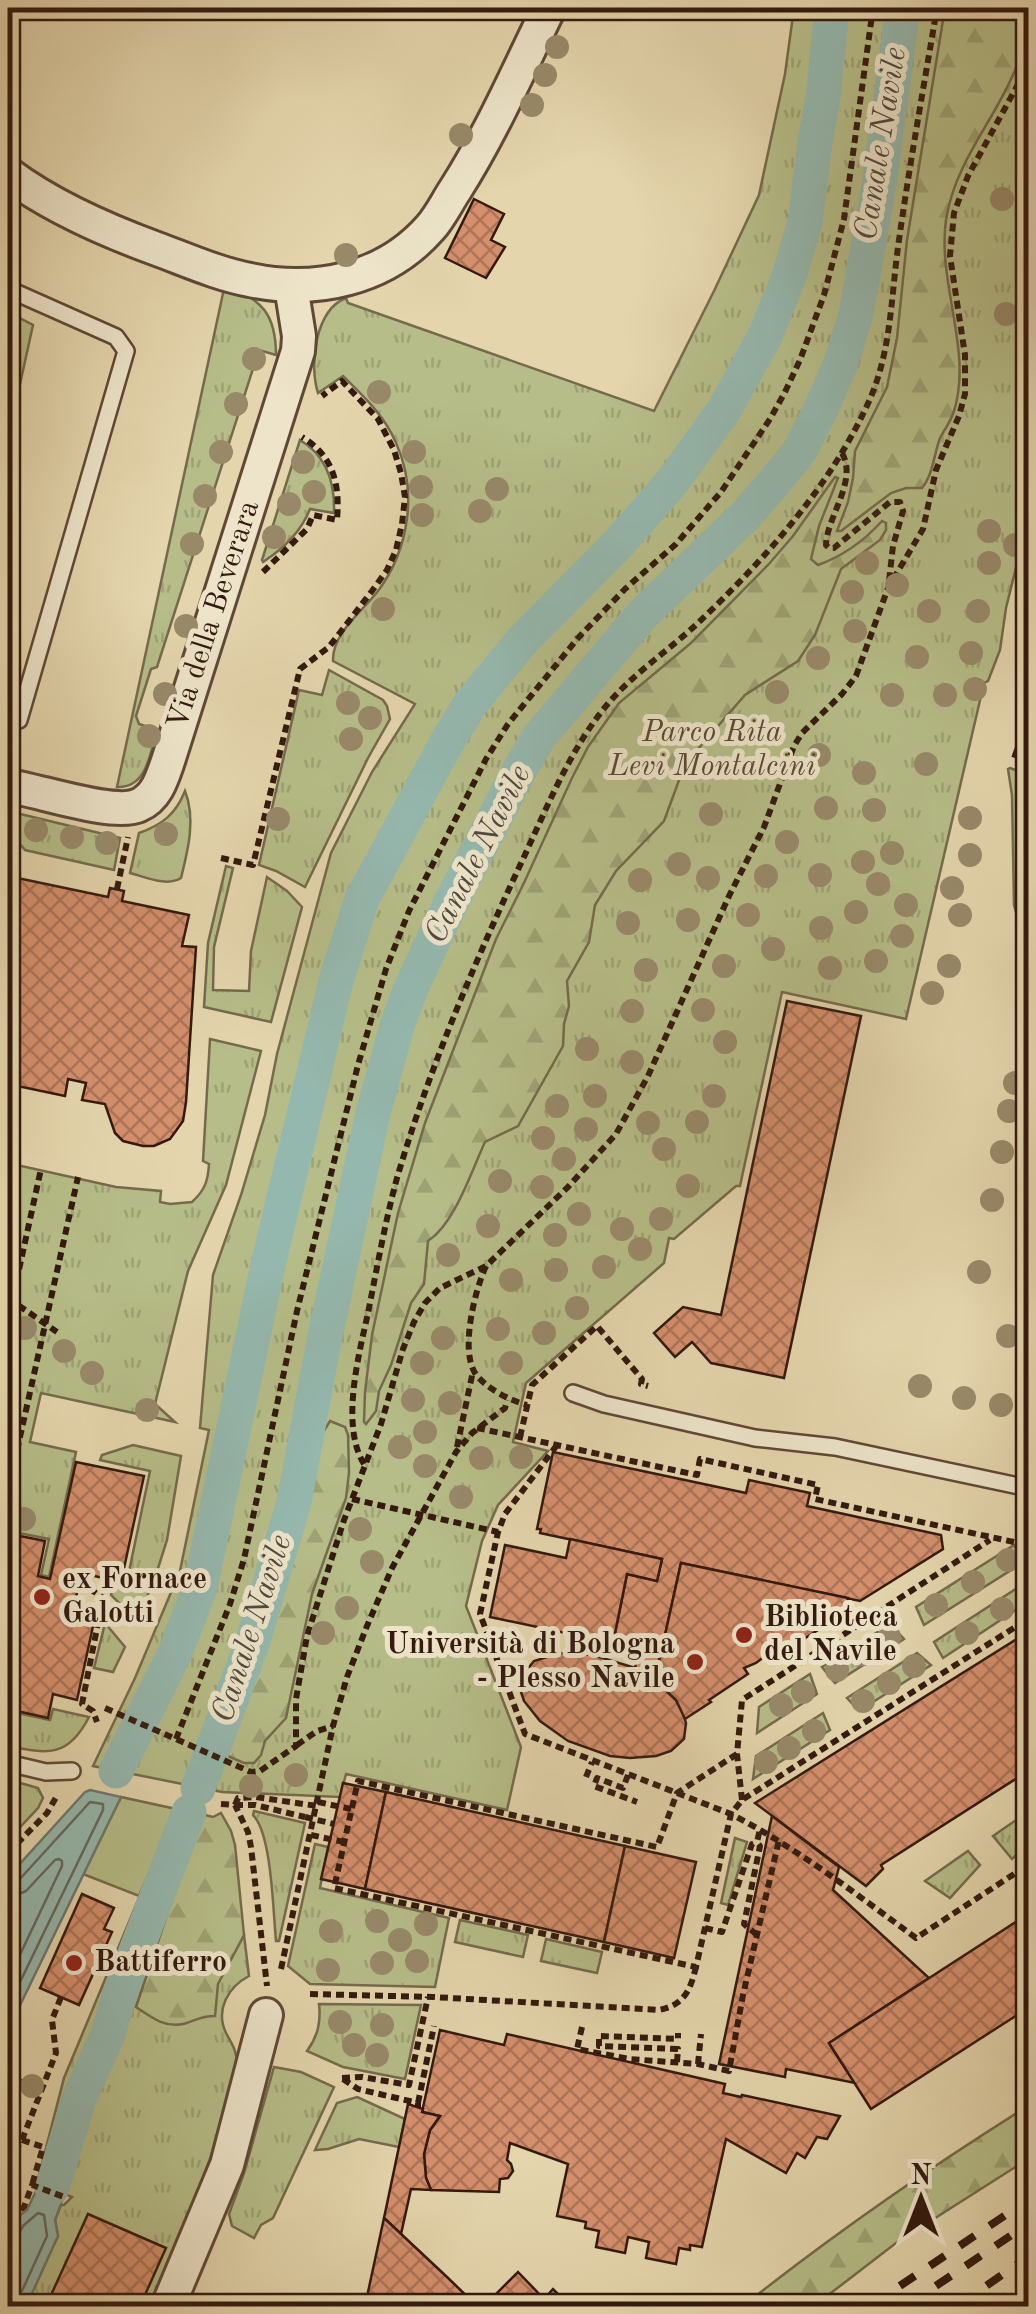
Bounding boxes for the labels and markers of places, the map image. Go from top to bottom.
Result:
place label: ex Fornace Galotti [62,1565,207,1629]
marker: ex Fornace Galotti [31,1586,53,1608]
place label: Biblioteca del Navile [764,1603,898,1667]
marker: Biblioteca del Navile [733,1624,755,1646]
place label: Università di Bologna - Plesso Navile [385,1630,675,1694]
marker: Università di Bologna - Plesso Navile [684,1651,706,1673]
place label: Battiferro [94,1948,227,1978]
marker: Battiferro [63,1952,85,1974]

